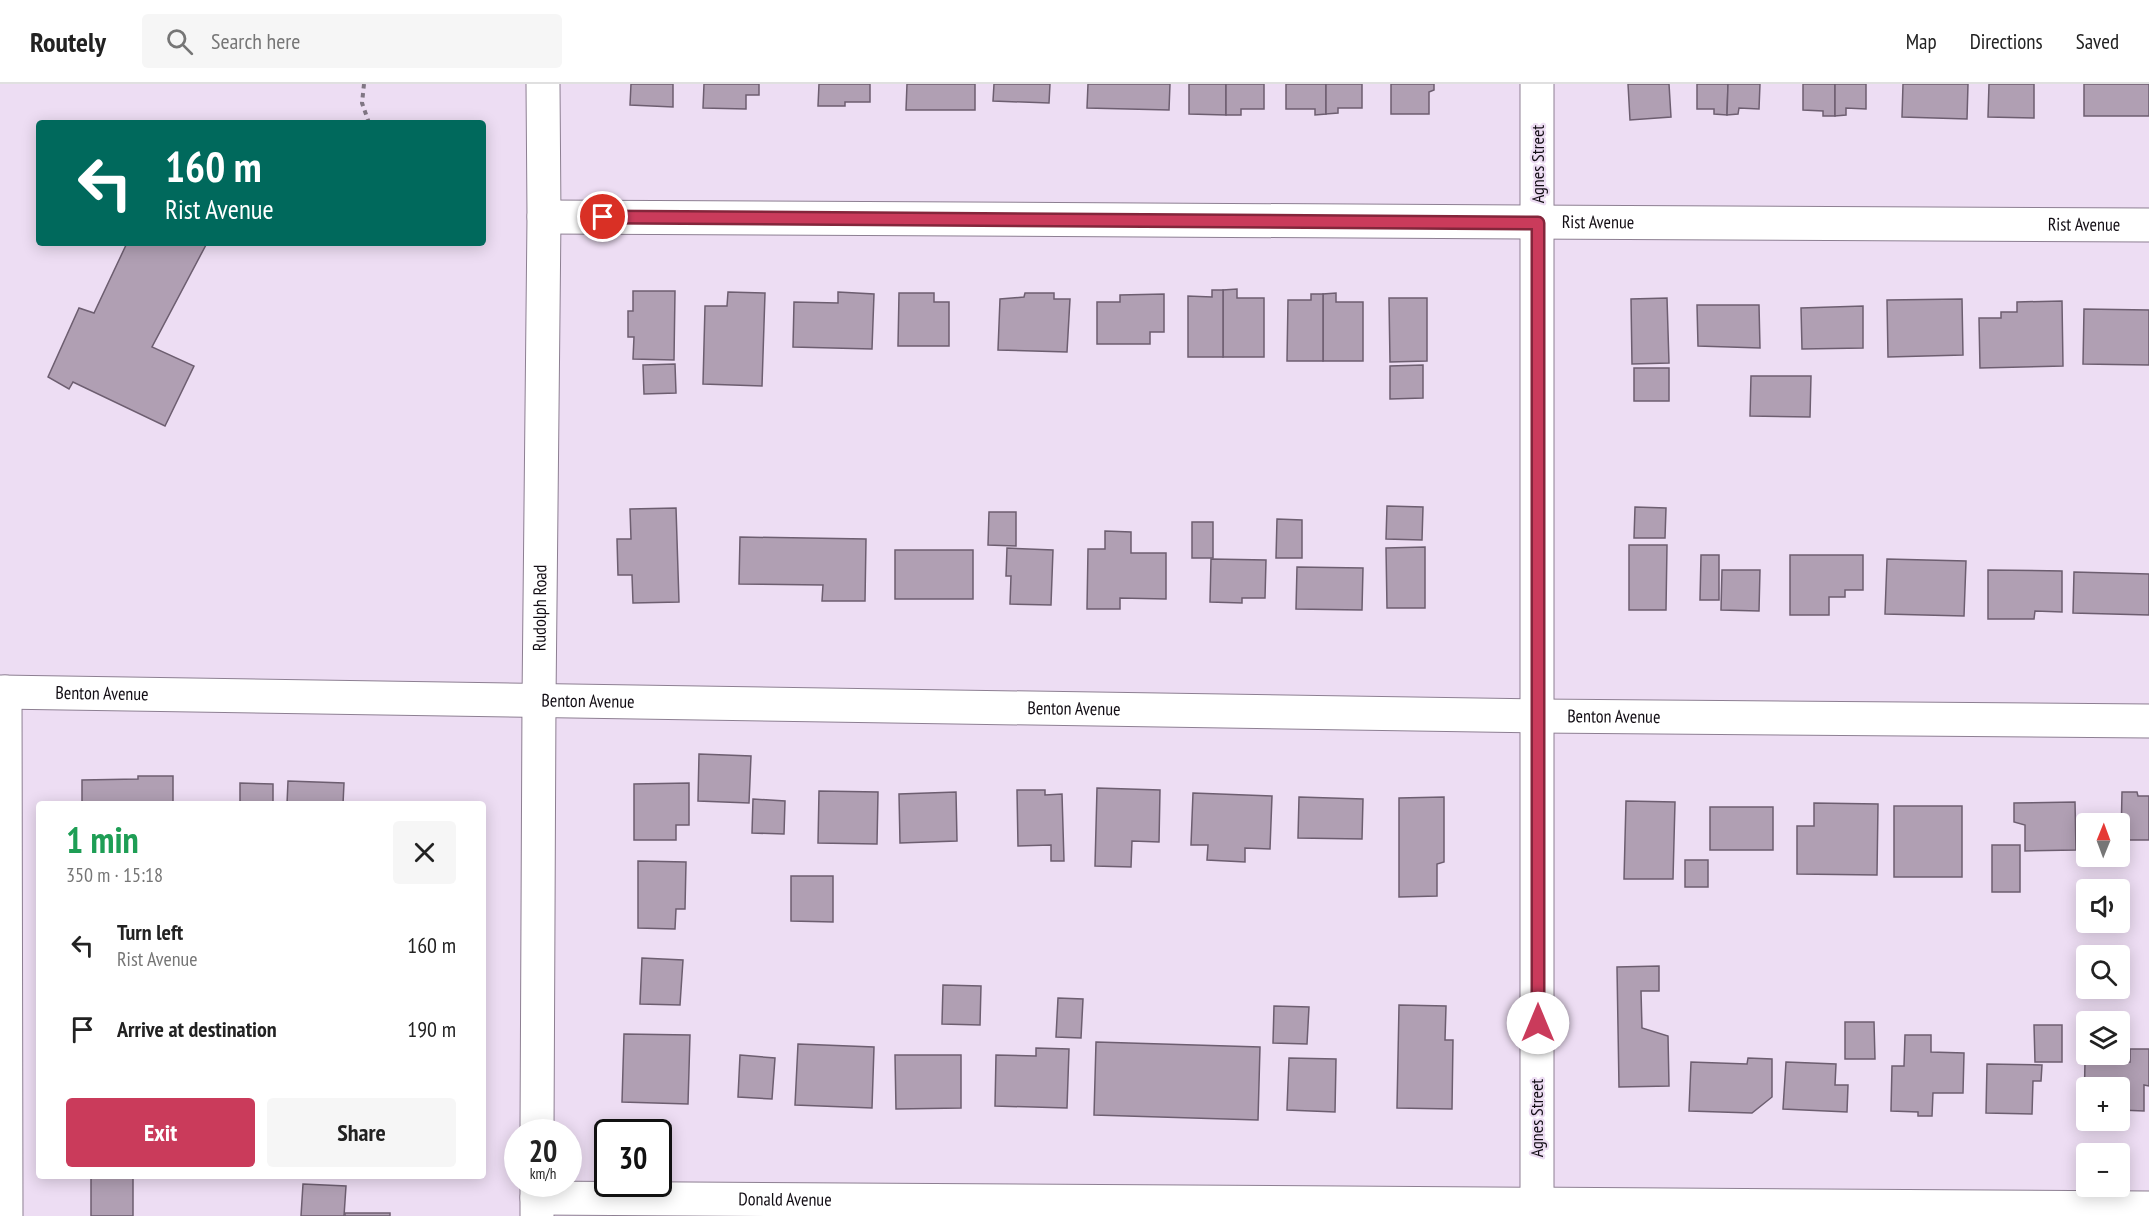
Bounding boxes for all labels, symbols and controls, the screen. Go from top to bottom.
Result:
search box [142,14,562,68]
text: Routely [30,23,106,60]
icon: search [163,25,196,58]
text: Search here [211,27,300,55]
text: Map [1906,28,1937,55]
text: Directions [1970,28,2043,55]
text: Saved [2076,28,2119,55]
street label: Agnes Street [1526,125,1549,203]
text: 160 m [165,139,262,194]
icon: left [66,144,144,222]
pin [577,191,628,242]
text: Rist Avenue [165,192,274,226]
icon: arrive [586,200,619,233]
street label: Rist Avenue [1562,210,1634,233]
street label: Rist Avenue [2048,212,2120,236]
street label: Rudolph Road [528,565,551,651]
street label: Benton Avenue [55,681,149,705]
street label: Benton Avenue [541,688,635,713]
street label: Benton Avenue [1027,696,1121,720]
street label: Benton Avenue [1567,704,1661,728]
north arrow [2076,813,2130,867]
map controls [2076,813,2130,1197]
text: 1 min [66,816,139,863]
button: close [393,821,456,884]
text: 350 m · 15:18 [66,862,163,888]
button: sound [2076,879,2130,933]
text: Turn left [117,918,183,946]
icon: left [66,929,99,962]
text: 160 m [407,931,456,959]
button: search [2076,945,2130,999]
text: Rist Avenue [117,946,197,972]
position arrow [1506,991,1570,1055]
button: layers [2076,1011,2130,1065]
icon: arrive [66,1013,99,1046]
text: Arrive at destination [117,1015,277,1043]
text: 190 m [407,1015,456,1043]
button: + [2076,1077,2130,1131]
street label: Agnes Street [1525,1079,1548,1157]
button: Exit [66,1098,255,1167]
button: Share [267,1098,456,1167]
speed limit sign: 30 [594,1119,672,1197]
text: 20 [529,1131,557,1170]
button: − [2076,1143,2130,1197]
text: km/h [530,1164,556,1183]
street label: Donald Avenue [738,1187,832,1211]

